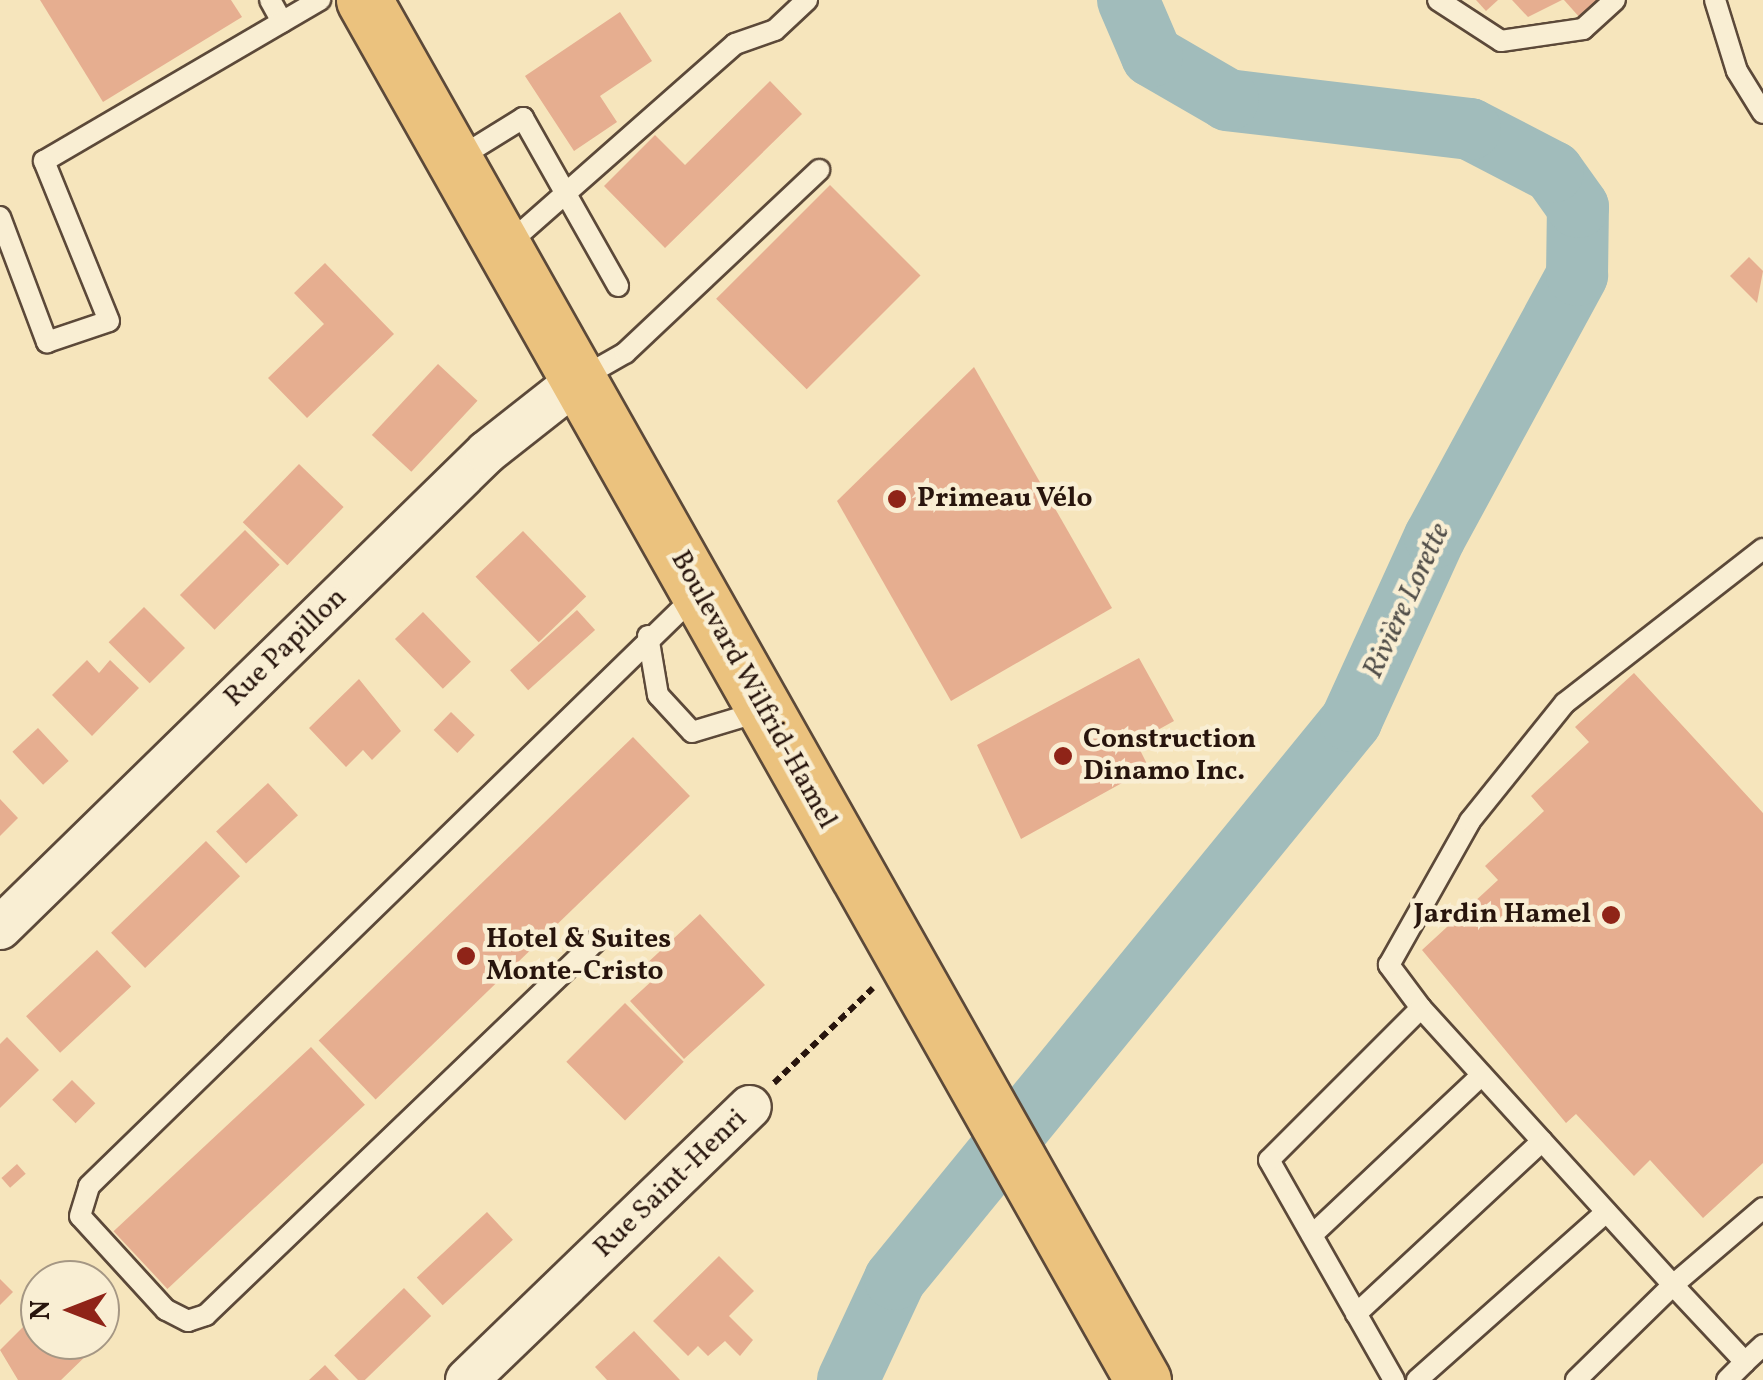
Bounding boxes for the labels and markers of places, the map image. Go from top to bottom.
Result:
place label: Primeau Vélo [917,482,1093,516]
marker: Primeau Vélo [886,488,908,510]
place label: Construction Dinamo Inc. [1083,723,1256,789]
marker: Construction Dinamo Inc. [1052,745,1074,767]
place label: Jardin Hamel [1414,898,1591,932]
marker: Jardin Hamel [1600,904,1622,926]
place label: Hotel & Suites Monte-Cristo [486,923,671,989]
marker: Hotel & Suites Monte-Cristo [455,945,477,967]

